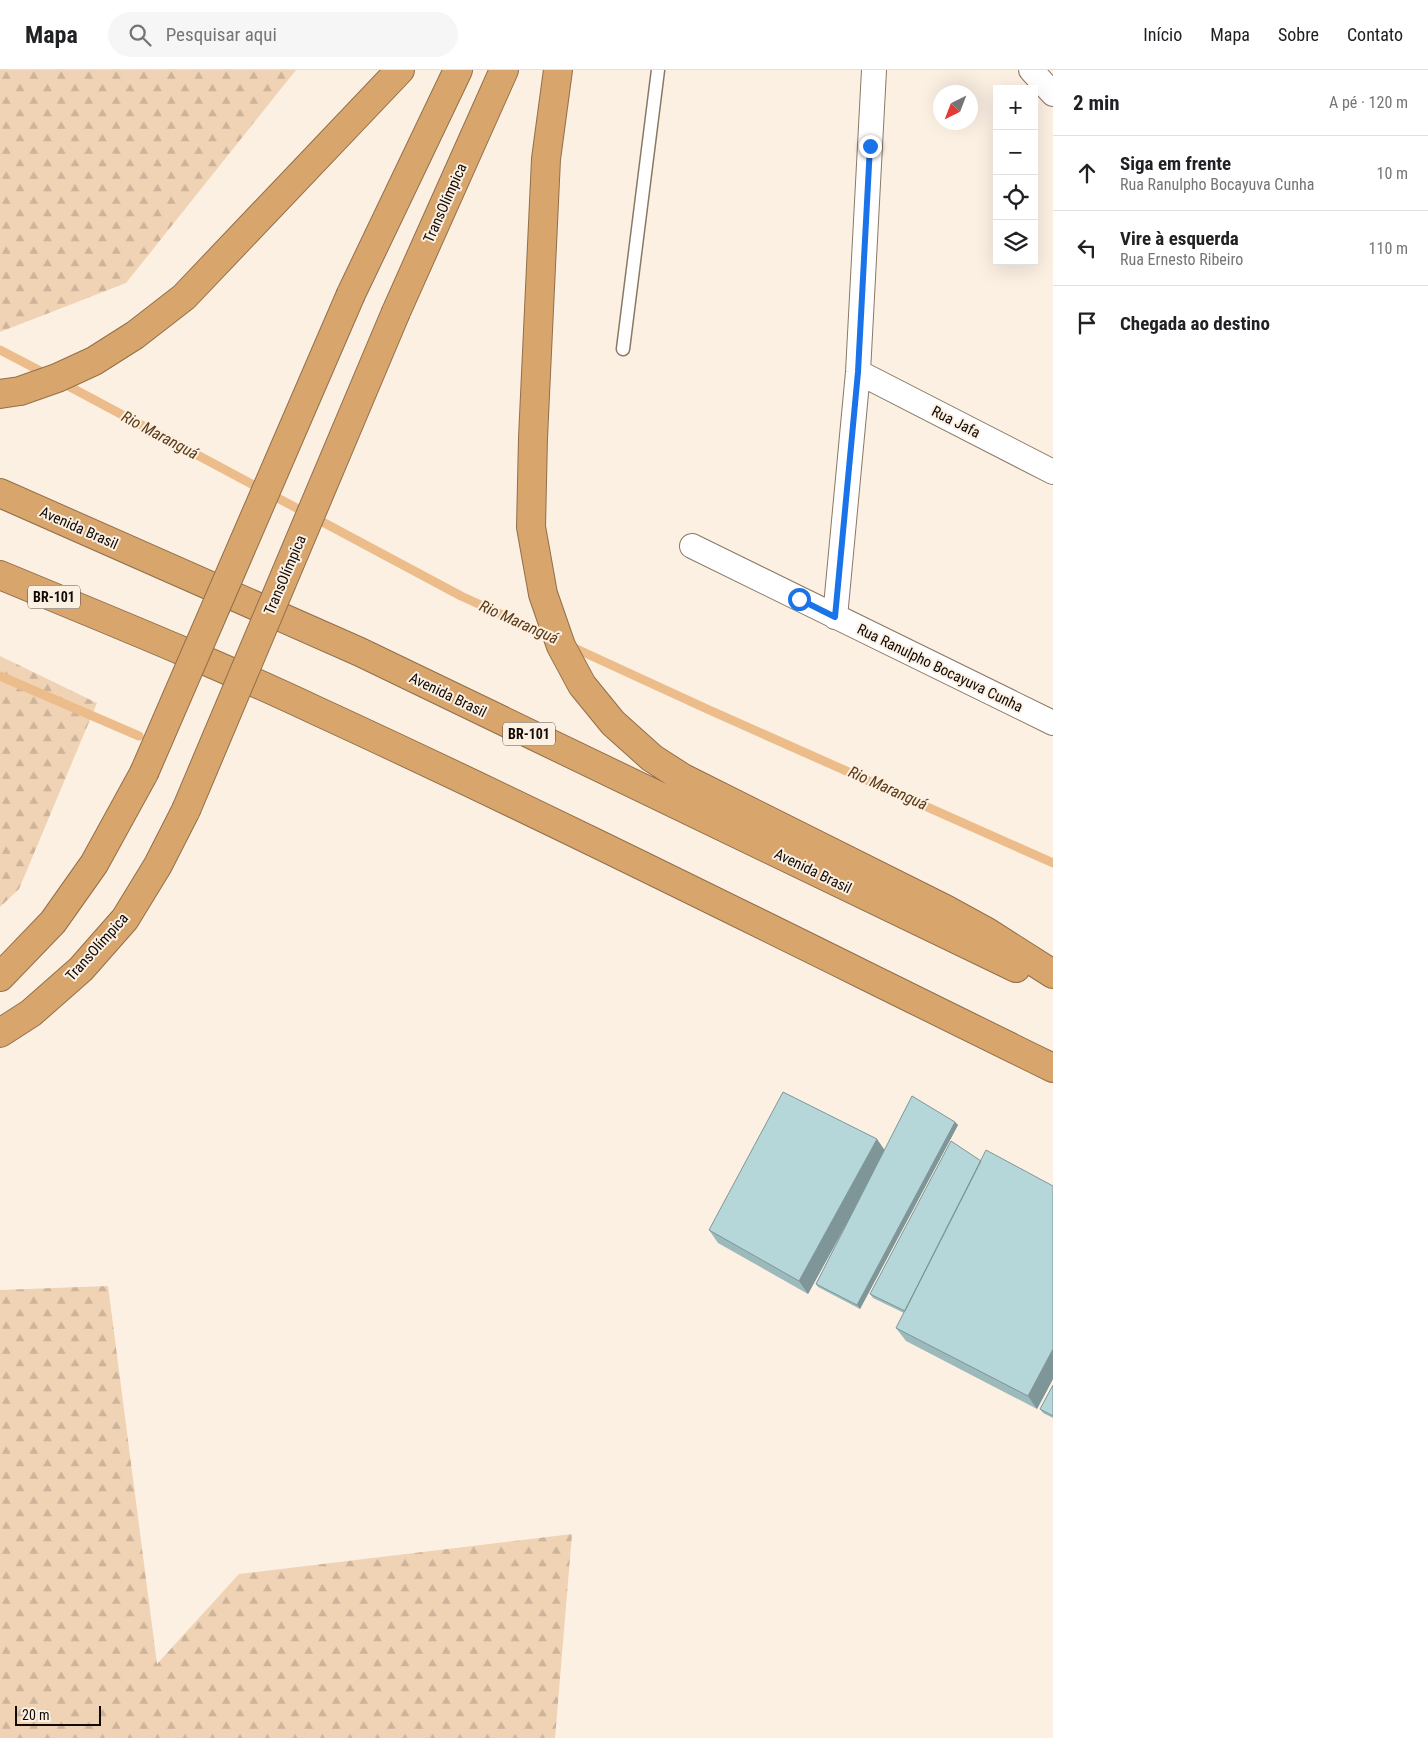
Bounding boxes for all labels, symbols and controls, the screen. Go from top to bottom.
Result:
search box [108,12,458,57]
text: Mapa [25,21,78,49]
icon: search [126,21,154,49]
text: Pesquisar aqui [166,23,277,46]
text: Início [1143,24,1182,45]
text: Mapa [1210,24,1250,45]
text: Sobre [1278,24,1319,45]
text: Contato [1347,24,1403,45]
north arrow [933,85,978,130]
map controls [993,85,1038,265]
button: + [993,85,1038,130]
text: 2 min [1073,91,1120,115]
text: A pé · 120 m [1329,93,1408,112]
button: − [993,130,1038,175]
route end [859,135,882,158]
text: Siga em frente [1120,152,1231,175]
icon: ahead [1073,159,1101,187]
street label: TransOlímpica [419,160,471,246]
text: 10 m [1376,164,1408,183]
button: locate [993,175,1038,220]
text: Rua Ranulpho Bocayuva Cunha [1120,175,1314,194]
button: layers [993,220,1038,265]
text: Vire à esquerda [1120,227,1239,250]
icon: left [1073,234,1101,262]
text: 110 m [1369,239,1408,258]
text: Rua Ernesto Ribeiro [1120,250,1243,269]
icon: arrive [1073,309,1101,337]
text: Chegada ao destino [1120,312,1270,335]
street label: Rua Jafa [929,402,983,442]
water label: Rio Maranguá [118,407,202,463]
street label: Avenida Brasil [37,503,121,553]
street label: TransOlímpica [260,532,310,618]
road number: BR-101 [28,586,80,608]
route start [788,588,811,611]
water label: Rio Maranguá [477,596,562,648]
street label: Rua Ranulpho Bocayuva Cunha [854,620,1026,716]
street label: Avenida Brasil [406,669,490,721]
road number: BR-101 [503,722,555,746]
water label: Rio Maranguá [846,762,931,814]
street label: Avenida Brasil [771,845,855,897]
street label: TransOlímpica [62,909,132,985]
scale bar [15,1703,101,1726]
text: 20 m [22,1707,50,1723]

